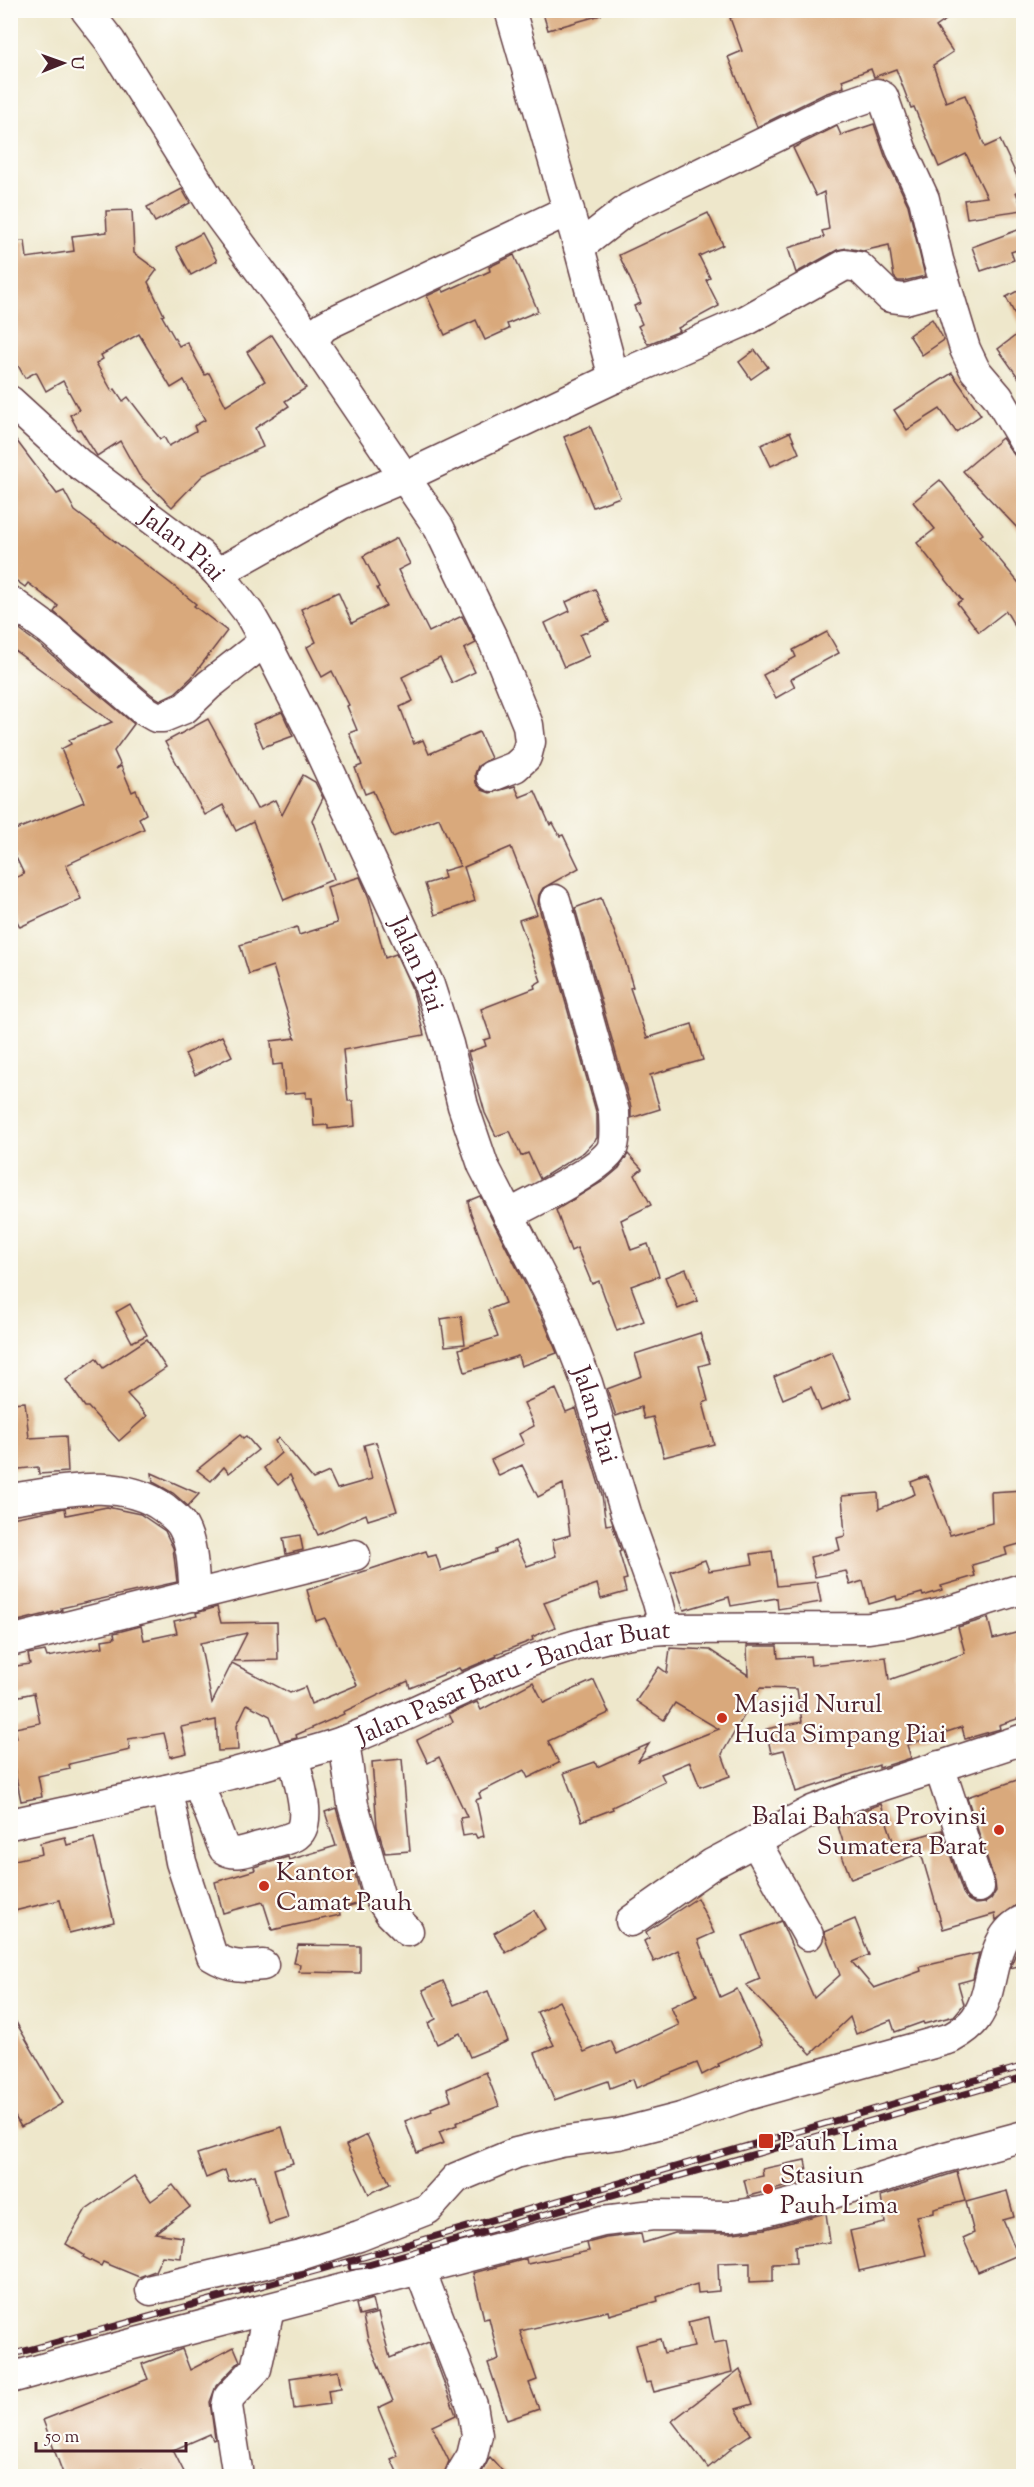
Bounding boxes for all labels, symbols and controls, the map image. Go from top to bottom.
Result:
north arrow [33,33,93,93]
text: U [64,56,87,70]
street label: Jalan Piai [130,499,234,590]
street label: Jalan Piai [378,910,453,1017]
street label: Jalan Piai [560,1359,626,1469]
street label: Jalan Pasar Baru - Bandar Buat [349,1613,671,1756]
place label: Masjid Nurul Huda Simpang Piai [734,1687,947,1754]
marker: Masjid Nurul Huda Simpang Piai [715,1711,729,1725]
place label: Balai Bahasa Provinsi Sumatera Barat [752,1799,987,1866]
marker: Balai Bahasa Provinsi Sumatera Barat [992,1823,1006,1837]
place label: Kantor Camat Pauh [276,1855,412,1922]
marker: Kantor Camat Pauh [257,1879,271,1893]
place label: Pauh Lima [780,2125,898,2162]
marker: Pauh Lima [757,2132,775,2150]
place label: Stasiun Pauh Lima [780,2158,898,2225]
marker: Stasiun Pauh Lima [761,2182,775,2196]
scale bar [36,2415,186,2453]
text: 50 m [44,2425,80,2451]

